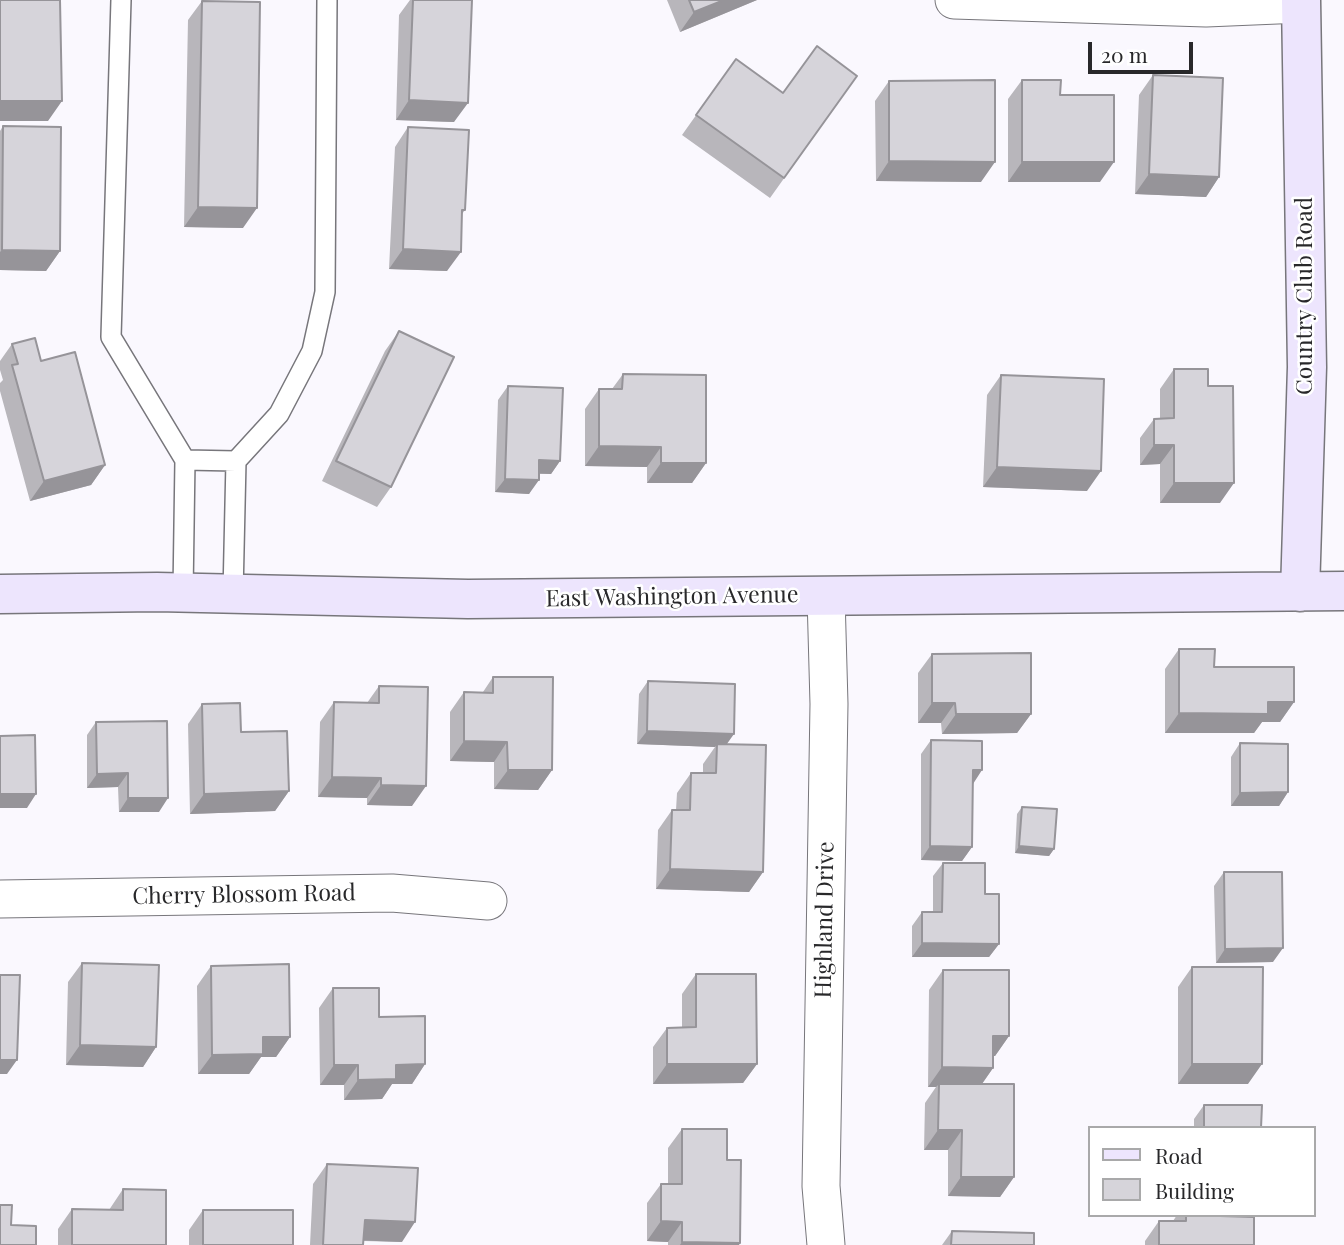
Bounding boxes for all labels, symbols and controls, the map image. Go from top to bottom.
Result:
scale bar [1092,28,1197,72]
text: 20 m [1101,40,1148,68]
street label: Country Club Road [1291,197,1319,395]
street label: East Washington Avenue [545,581,799,613]
street label: Highland Drive [810,841,840,999]
street label: Cherry Blossom Road [132,879,356,911]
legend [1088,1126,1316,1217]
text: Road [1155,1141,1203,1169]
text: Building [1155,1176,1234,1204]

